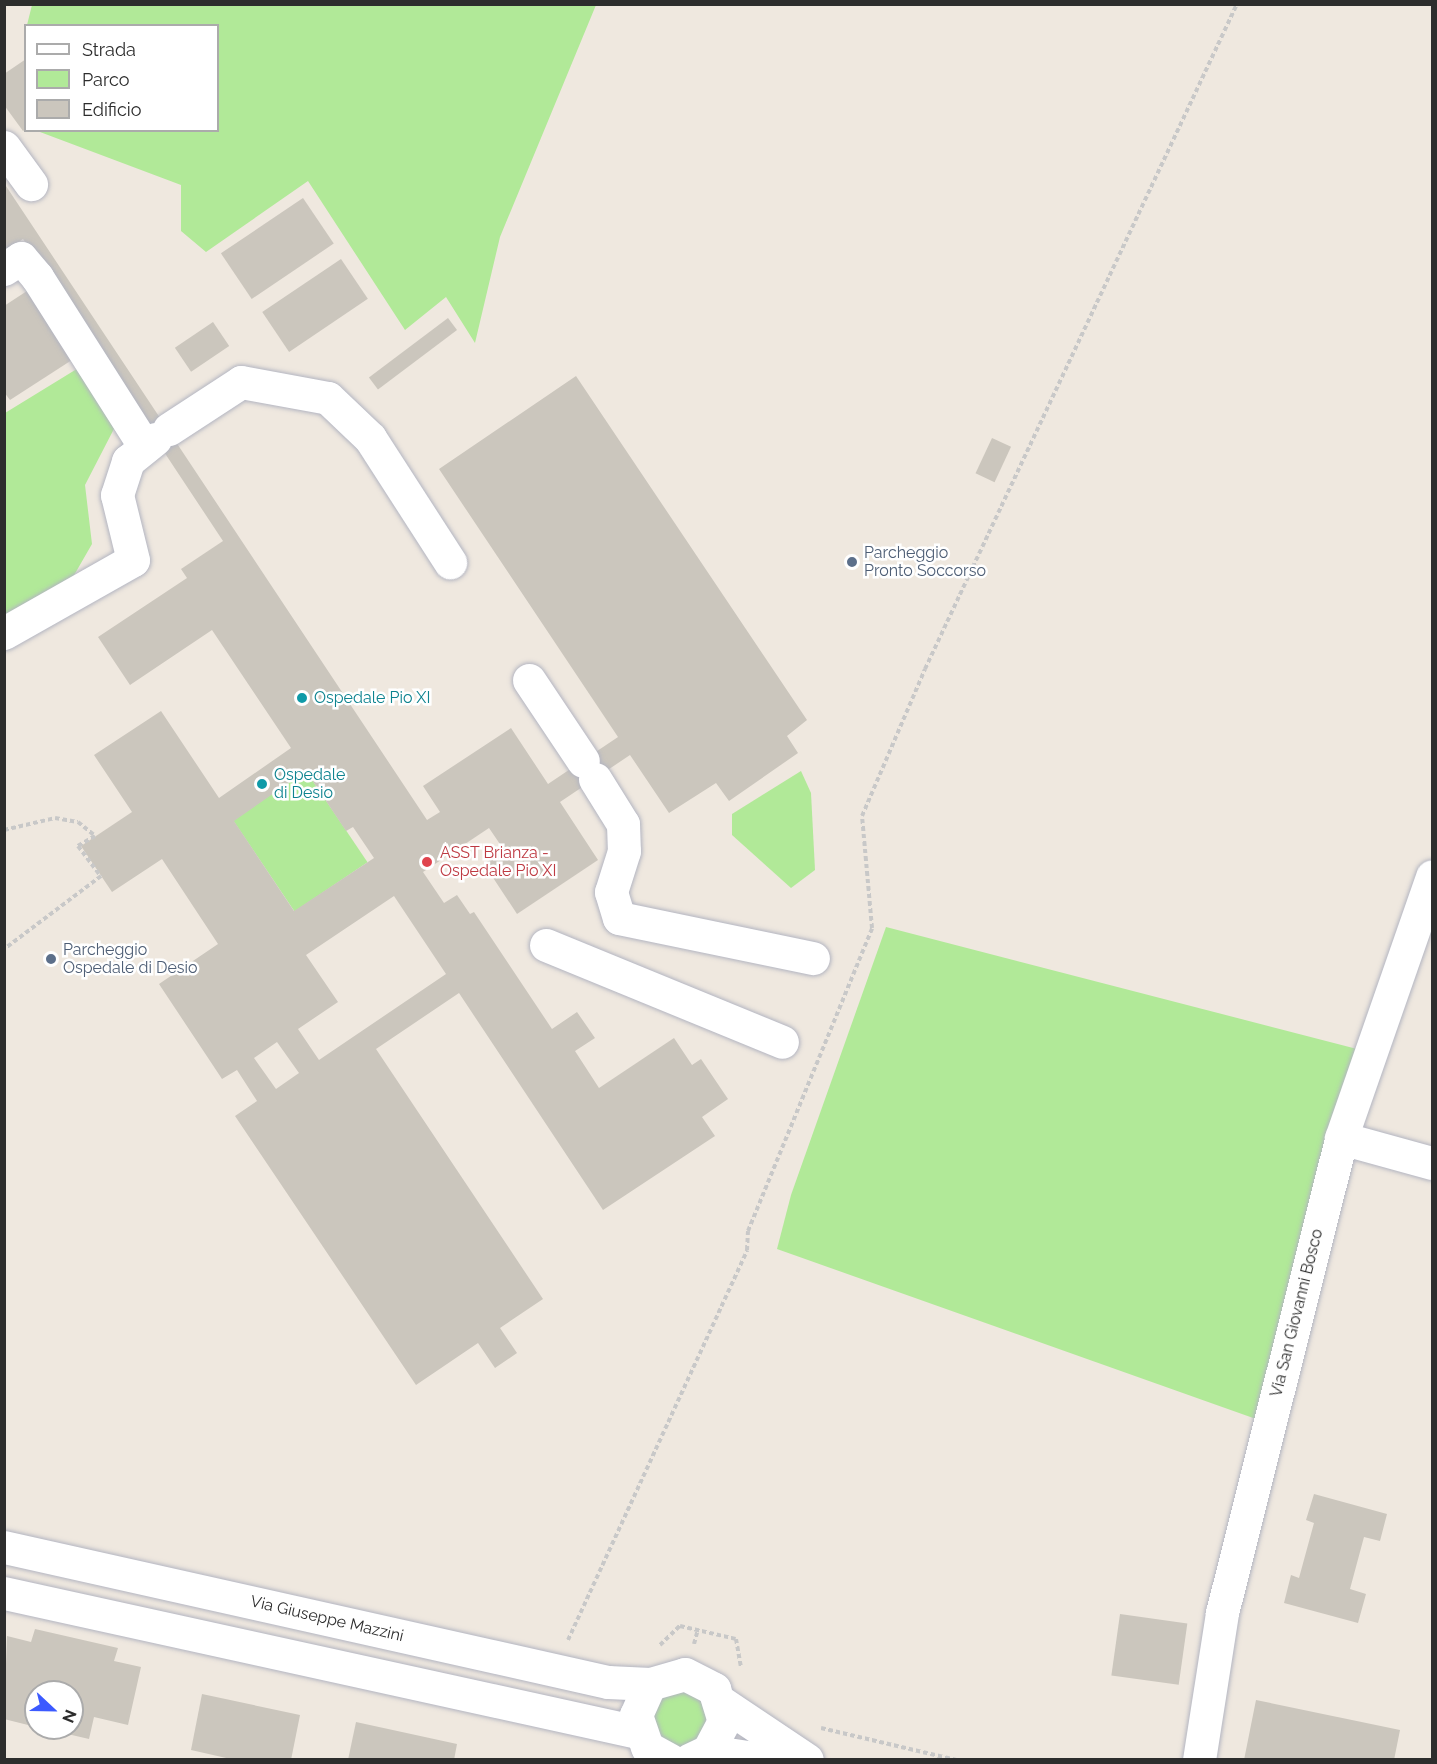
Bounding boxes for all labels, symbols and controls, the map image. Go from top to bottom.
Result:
legend [24,24,219,132]
text: Strada [82,39,136,60]
text: Parco [82,69,129,90]
text: Edificio [82,99,141,120]
place label: Parcheggio Pronto Soccorso [864,543,986,581]
marker: Parcheggio Pronto Soccorso [845,555,859,569]
place label: Ospedale Pio XI [314,688,431,708]
marker: Ospedale Pio XI [295,691,309,705]
place label: Ospedale di Desio [274,765,345,803]
marker: Ospedale di Desio [255,777,269,791]
place label: ASST Brianza - Ospedale Pio XI [440,843,557,881]
marker: ASST Brianza - Ospedale Pio XI [418,853,436,871]
place label: Parcheggio Ospedale di Desio [63,940,198,978]
marker: Parcheggio Ospedale di Desio [44,952,58,966]
street label: Via San Giovanni Bosco [1267,1227,1327,1399]
street label: Via Giuseppe Mazzini [249,1592,405,1646]
north arrow [24,1680,84,1740]
text: N [58,1707,80,1725]

